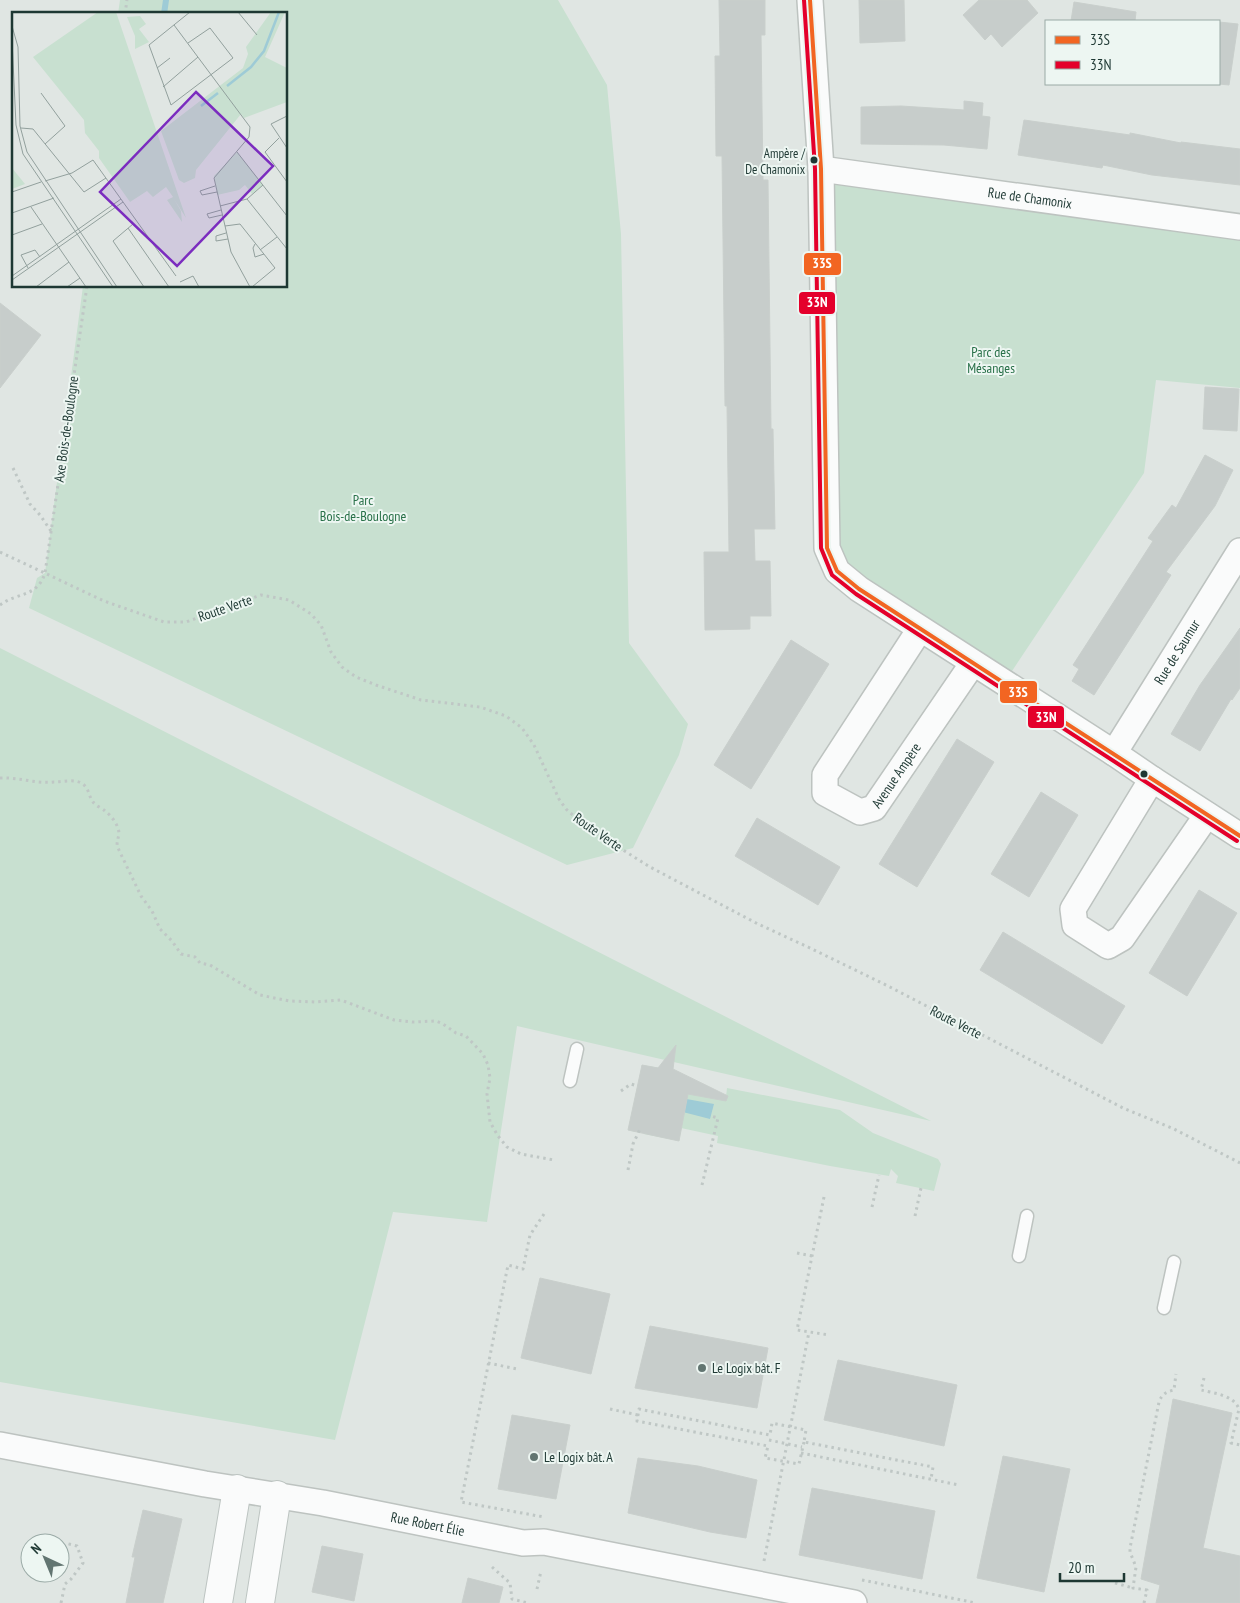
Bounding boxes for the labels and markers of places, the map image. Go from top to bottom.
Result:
place label: Ampère / De Chamonix [745,145,806,178]
marker: Ampère / De Chamonix [809,155,819,165]
unlabelled marker [1139,769,1149,779]
place label: Le Logix bât. F [712,1359,781,1377]
marker: Le Logix bât. F [696,1362,708,1374]
place label: Le Logix bât. A [544,1448,613,1466]
marker: Le Logix bât. A [528,1451,540,1463]

